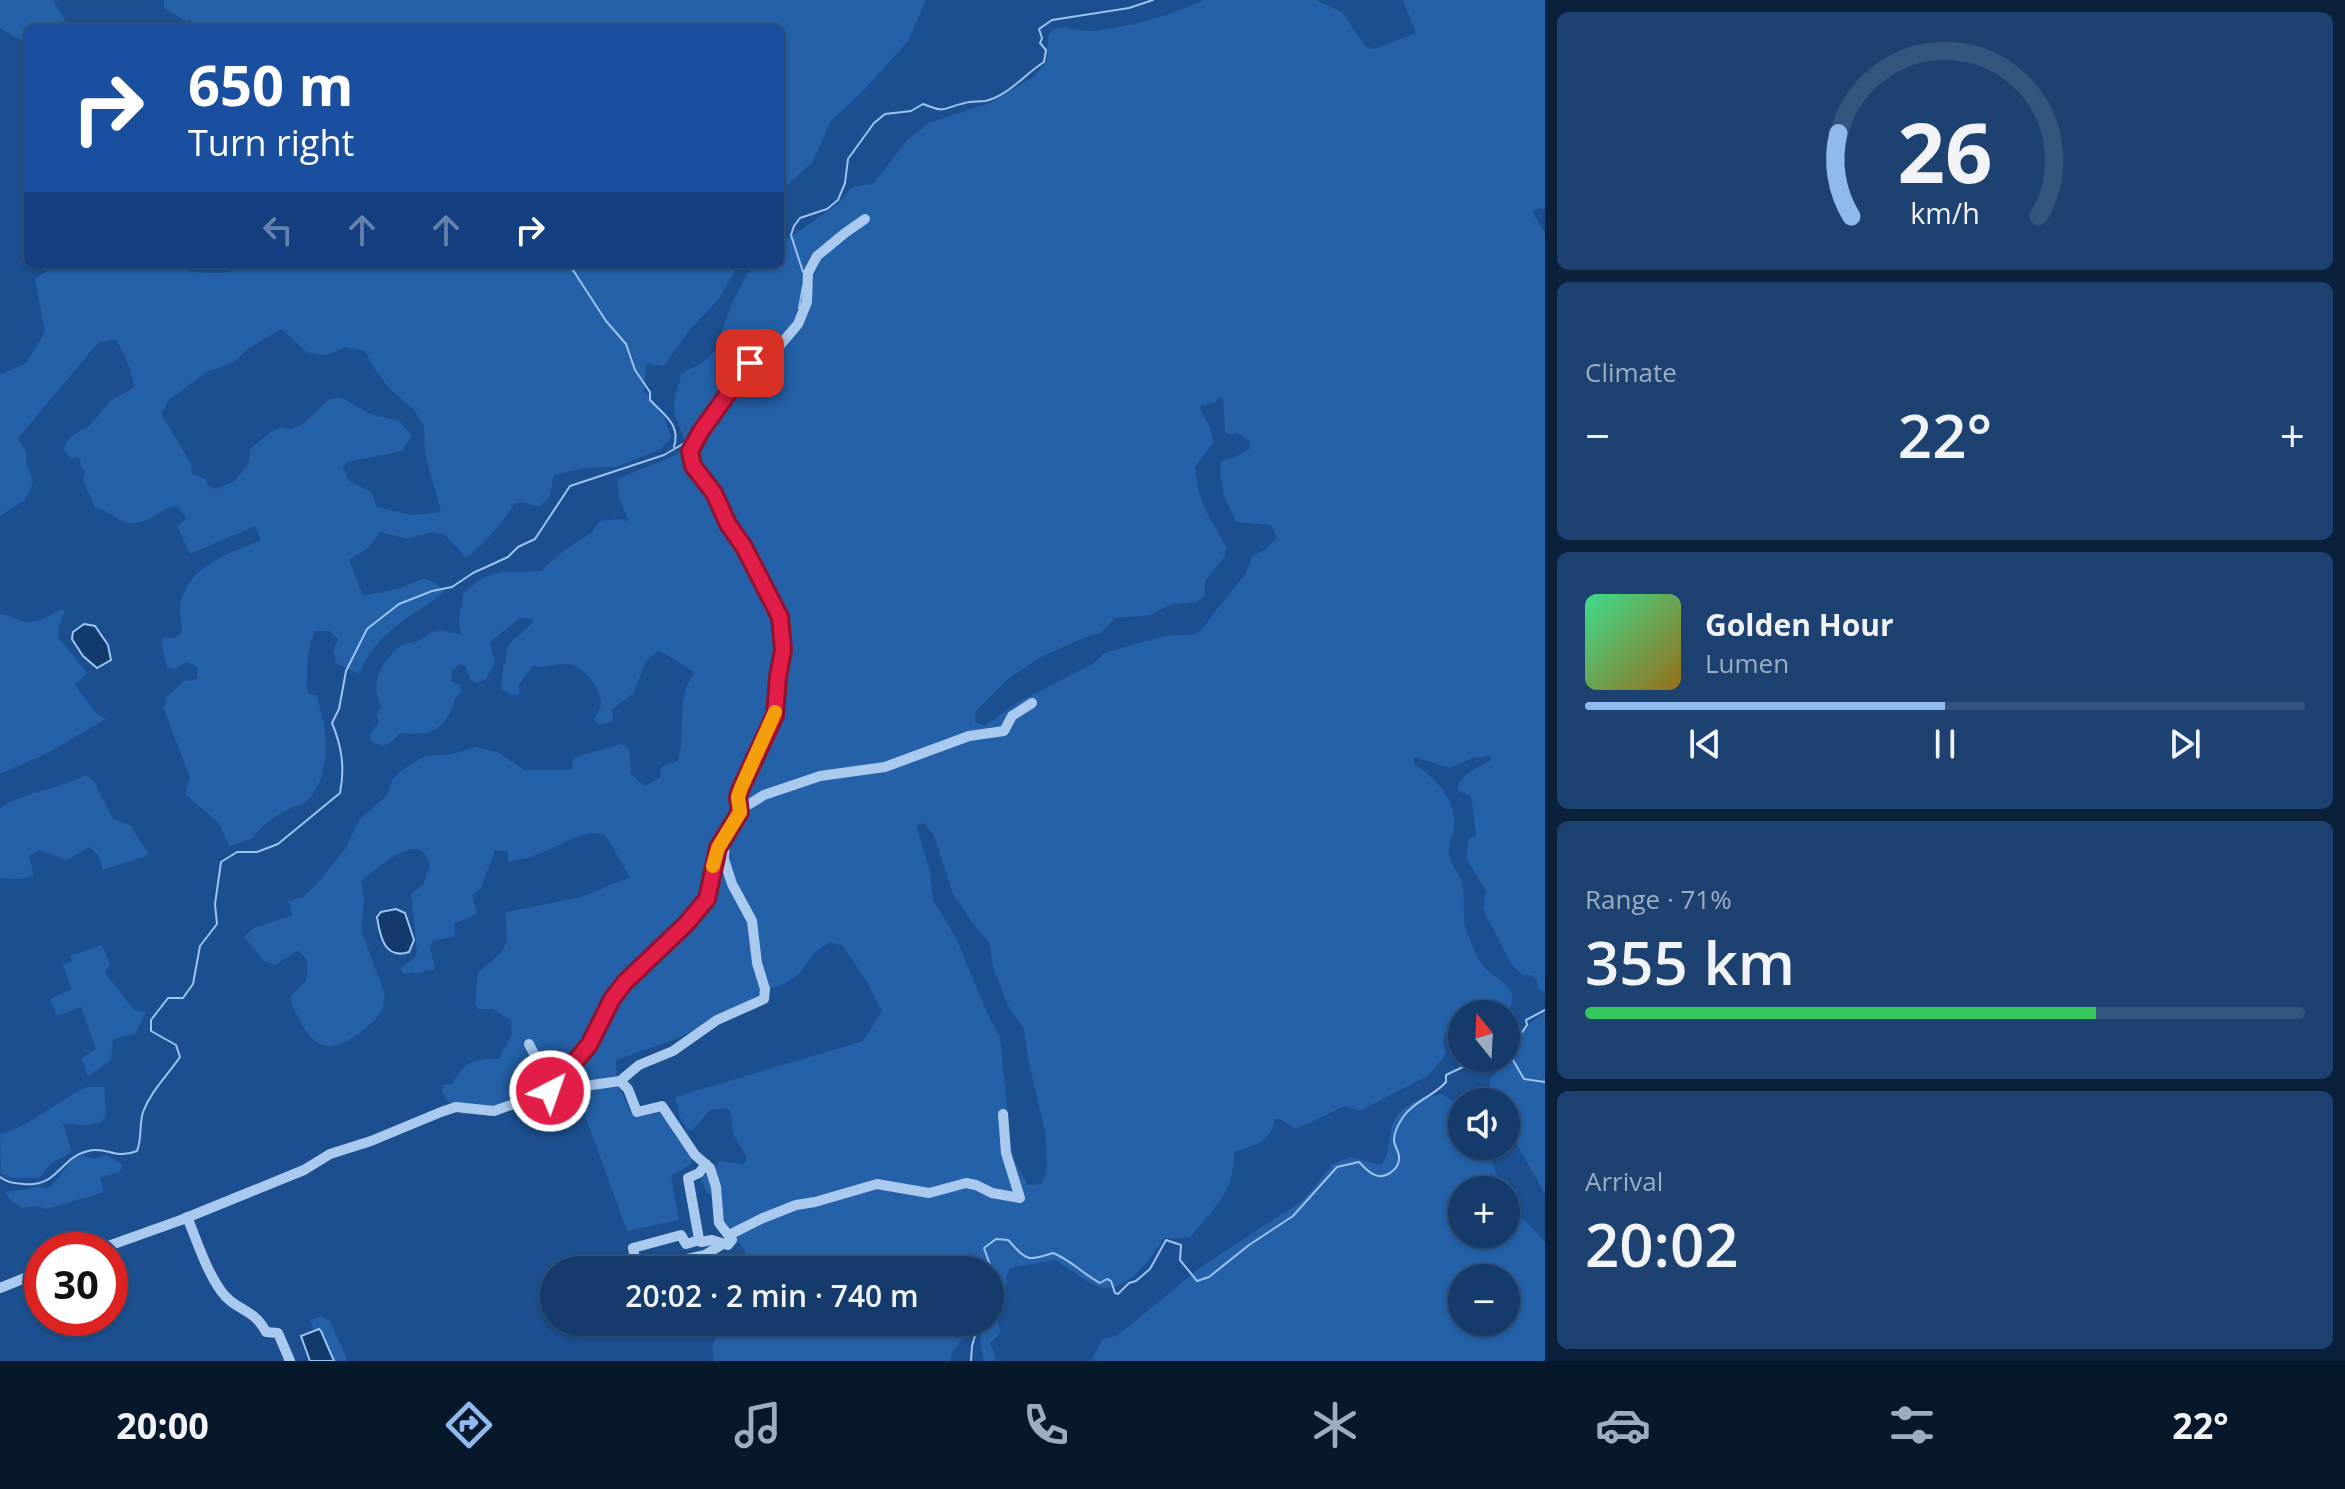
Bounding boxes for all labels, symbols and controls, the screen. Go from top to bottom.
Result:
text: 650 m [188,46,354,122]
icon: right [56,56,160,160]
text: 26 [1897,93,1993,206]
text: Turn right [188,118,354,167]
text: km/h [1910,193,1980,232]
icon: left [256,208,300,252]
icon: ahead [340,208,384,252]
icon: ahead [424,208,468,252]
icon: right [508,208,552,252]
pin [716,329,784,397]
icon: arrive [728,341,772,385]
text: Climate [1585,354,1677,390]
text: 22° [1898,394,1992,476]
text: − [1585,405,1610,465]
text: + [2280,405,2305,465]
text: Golden Hour [1705,604,1894,645]
text: Lumen [1705,645,1789,681]
icon: previous [1683,722,1727,766]
icon: pause [1923,722,1967,766]
icon: next [2163,722,2207,766]
text: Range · 71% [1585,881,1732,917]
text: 355 km [1585,921,1795,1003]
north arrow [1448,1000,1520,1072]
map controls [1448,1000,1520,1336]
position arrow [508,1049,592,1133]
button: sound [1448,1088,1520,1160]
text: Arrival [1585,1163,1663,1199]
button: + [1448,1176,1520,1248]
text: 20:02 [1585,1203,1739,1285]
speed limit sign: 30 [24,1232,128,1336]
button: − [1448,1264,1520,1336]
text: 20:02 · 2 min · 740 m [625,1275,919,1316]
icon: directions [441,1397,497,1453]
icon: music [730,1397,786,1453]
icon: phone [1018,1397,1074,1453]
icon: climate [1307,1397,1363,1453]
icon: car [1595,1397,1651,1453]
icon: filters [1884,1397,1940,1453]
text: 20:00 [116,1401,209,1450]
text: 22° [2172,1401,2229,1450]

